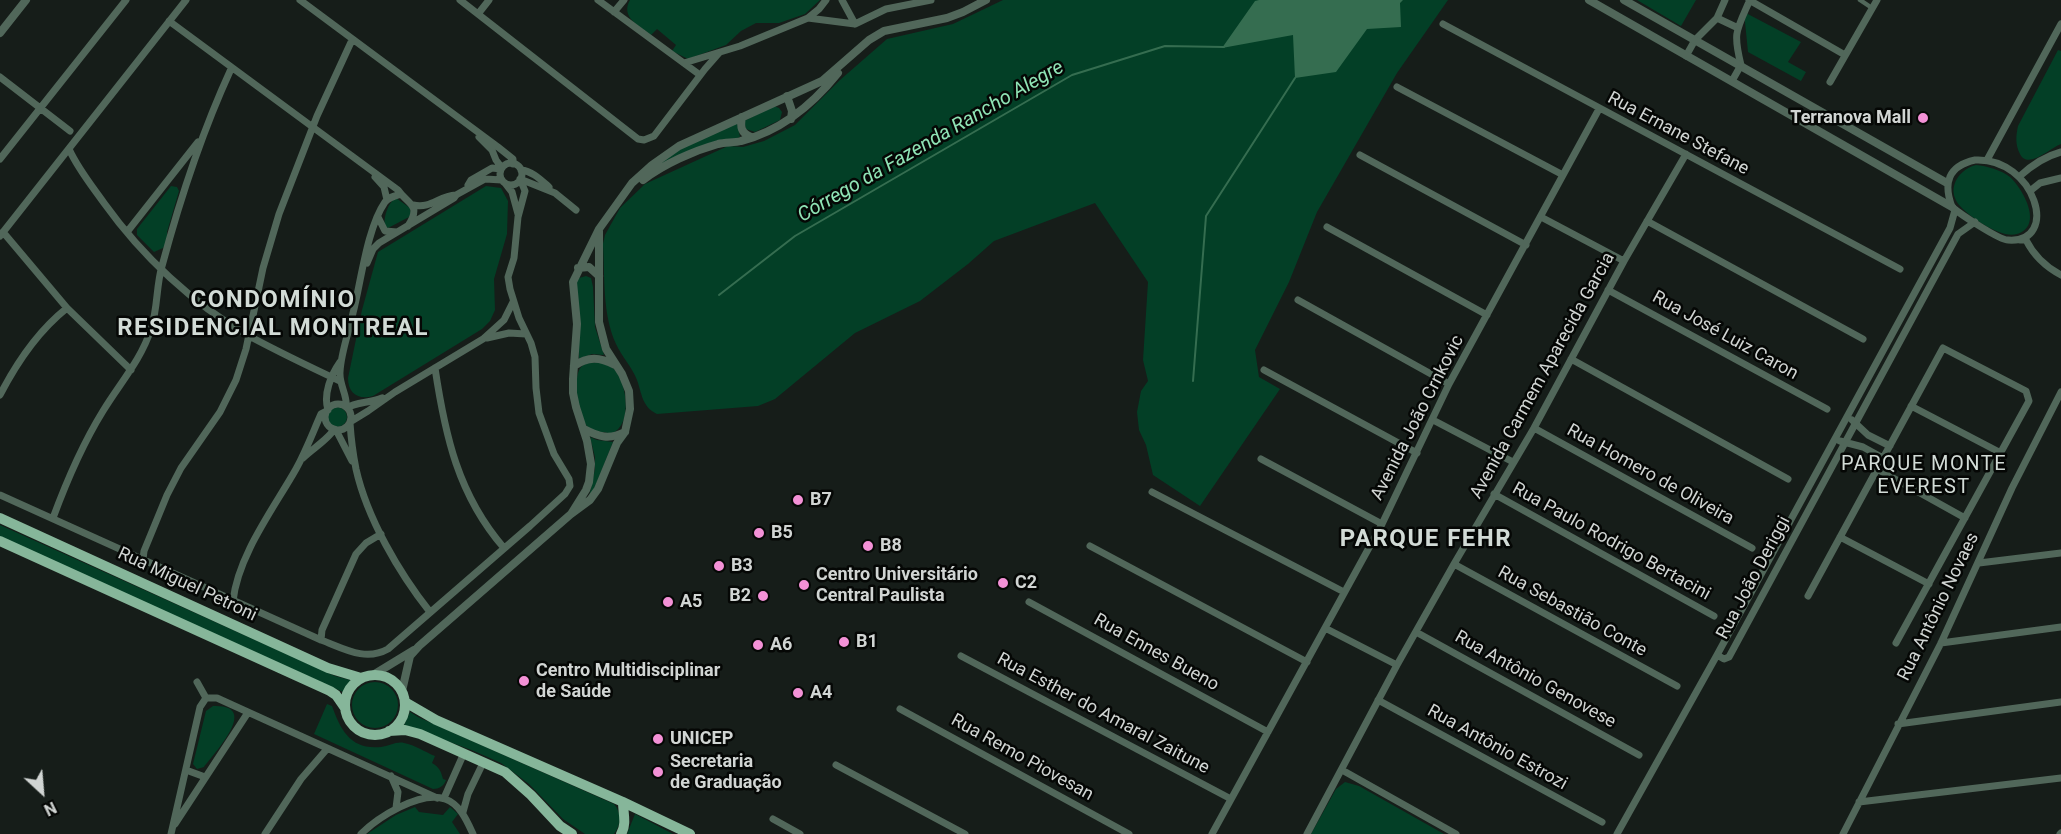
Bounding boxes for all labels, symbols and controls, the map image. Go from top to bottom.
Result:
water label: Córrego da Fazenda Rancho Alegre [794,56,1068,228]
street label: Rua Ernane Stefane [1604,88,1752,180]
place label: Terranova Mall [1790,107,1911,129]
marker: Terranova Mall [1916,111,1930,125]
street label: Avenida Carmem Aparecida Garcia [1466,249,1620,503]
district label: CONDOMÍNIO RESIDENCIAL MONTREAL [117,287,429,343]
street label: Rua José Luiz Caron [1648,287,1802,385]
street label: Avenida João Crnkovic [1367,332,1469,504]
street label: Rua Homero de Oliveira [1563,420,1737,530]
district label: PARQUE MONTE EVEREST [1841,453,2007,500]
street label: Rua Paulo Rodrigo Bertacini [1508,478,1714,606]
place label: B7 [810,489,832,511]
marker: B7 [791,493,805,507]
street label: Rua João Deriggi [1712,513,1796,643]
place label: B5 [771,522,793,544]
marker: B5 [752,526,766,540]
district label: PARQUE FEHR [1340,526,1512,554]
street label: Rua Antônio Novaes [1894,529,1984,685]
place label: B8 [880,535,902,557]
marker: B8 [861,539,875,553]
street label: Rua Miguel Petroni [114,543,260,627]
place label: B3 [731,555,753,577]
marker: B3 [712,559,726,573]
street label: Rua Sebastião Conte [1494,562,1650,662]
place label: Centro Universitário Central Paulista [816,564,978,606]
place label: C2 [1015,572,1037,594]
marker: C2 [996,576,1010,590]
marker: Centro Universitário Central Paulista [797,578,811,592]
place label: B2 [729,585,751,607]
marker: B2 [756,589,770,603]
place label: A5 [680,591,702,613]
marker: A5 [661,595,675,609]
street label: Rua Ennes Bueno [1090,610,1222,696]
street label: Rua Antônio Genovese [1451,627,1619,733]
place label: B1 [856,631,878,653]
place label: A6 [770,634,792,656]
marker: B1 [837,635,851,649]
marker: A6 [751,638,765,652]
street label: Rua Esther do Amaral Zaitune [993,649,1213,779]
place label: Centro Multidisciplinar de Saúde [536,660,720,702]
marker: Centro Multidisciplinar de Saúde [517,674,531,688]
place label: A4 [810,682,832,704]
marker: A4 [791,686,805,700]
street label: Rua Antônio Estrozi [1423,701,1571,795]
street label: Rua Remo Piovesan [947,710,1097,806]
place label: UNICEP [670,728,733,750]
marker: UNICEP [651,732,665,746]
place label: Secretaria de Graduação [670,751,782,794]
north arrow [12,762,72,822]
marker: Secretaria de Graduação [651,765,665,779]
text: N [41,798,59,820]

